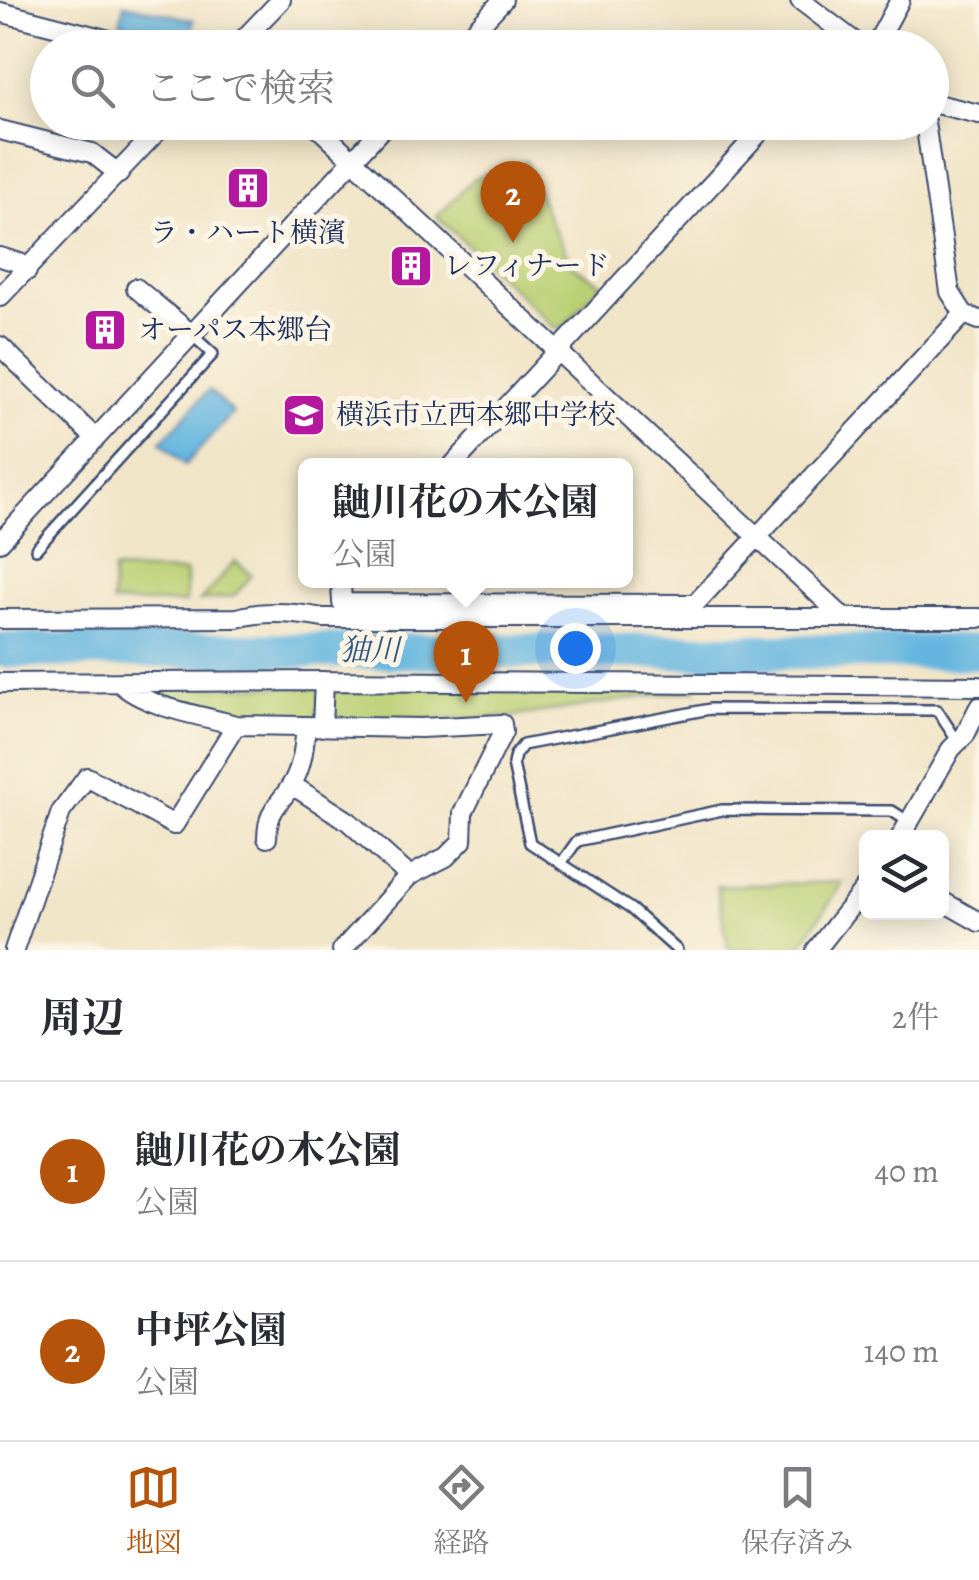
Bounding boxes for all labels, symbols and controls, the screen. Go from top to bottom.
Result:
search box [30,30,949,140]
icon: search [65,58,120,113]
text: ここで検索 [145,62,335,114]
pin: 2 [480,160,546,243]
building icon: ラ・ハート横濱 [225,165,271,211]
place label: ラ・ハート横濱 [150,214,346,252]
building icon: レフィナード [388,243,434,289]
place label: レフィナード [444,247,610,285]
building icon: オーパス本郷台 [82,307,128,353]
place label: オーパス本郷台 [138,311,333,349]
school or university icon: 横浜市立西本郷中学校 [281,392,327,438]
place label: 横浜市立西本郷中学校 [336,396,616,434]
popup [298,458,633,588]
text: 鼬川花の木公園 [332,476,599,528]
text: 公園 [332,532,397,576]
pin: 1 [434,620,498,703]
your location [550,623,601,674]
water label: 㹨川 [340,630,403,670]
map controls [859,830,949,920]
button: layers [859,830,949,920]
text: 周辺 [40,989,124,1046]
text: 2件 [892,995,939,1039]
text: 鼬川花の木公園 [135,1124,401,1176]
text: 1 [67,1149,78,1193]
text: 40 m [874,1149,939,1193]
text: 公園 [135,1180,199,1224]
text: 中坪公園 [135,1304,287,1356]
text: 2 [65,1329,80,1373]
text: 140 m [864,1329,939,1373]
text: 公園 [135,1360,199,1404]
tab: 地図 [126,1460,182,1562]
tab: 経路 [433,1460,489,1562]
tab: 保存済み [741,1460,853,1562]

